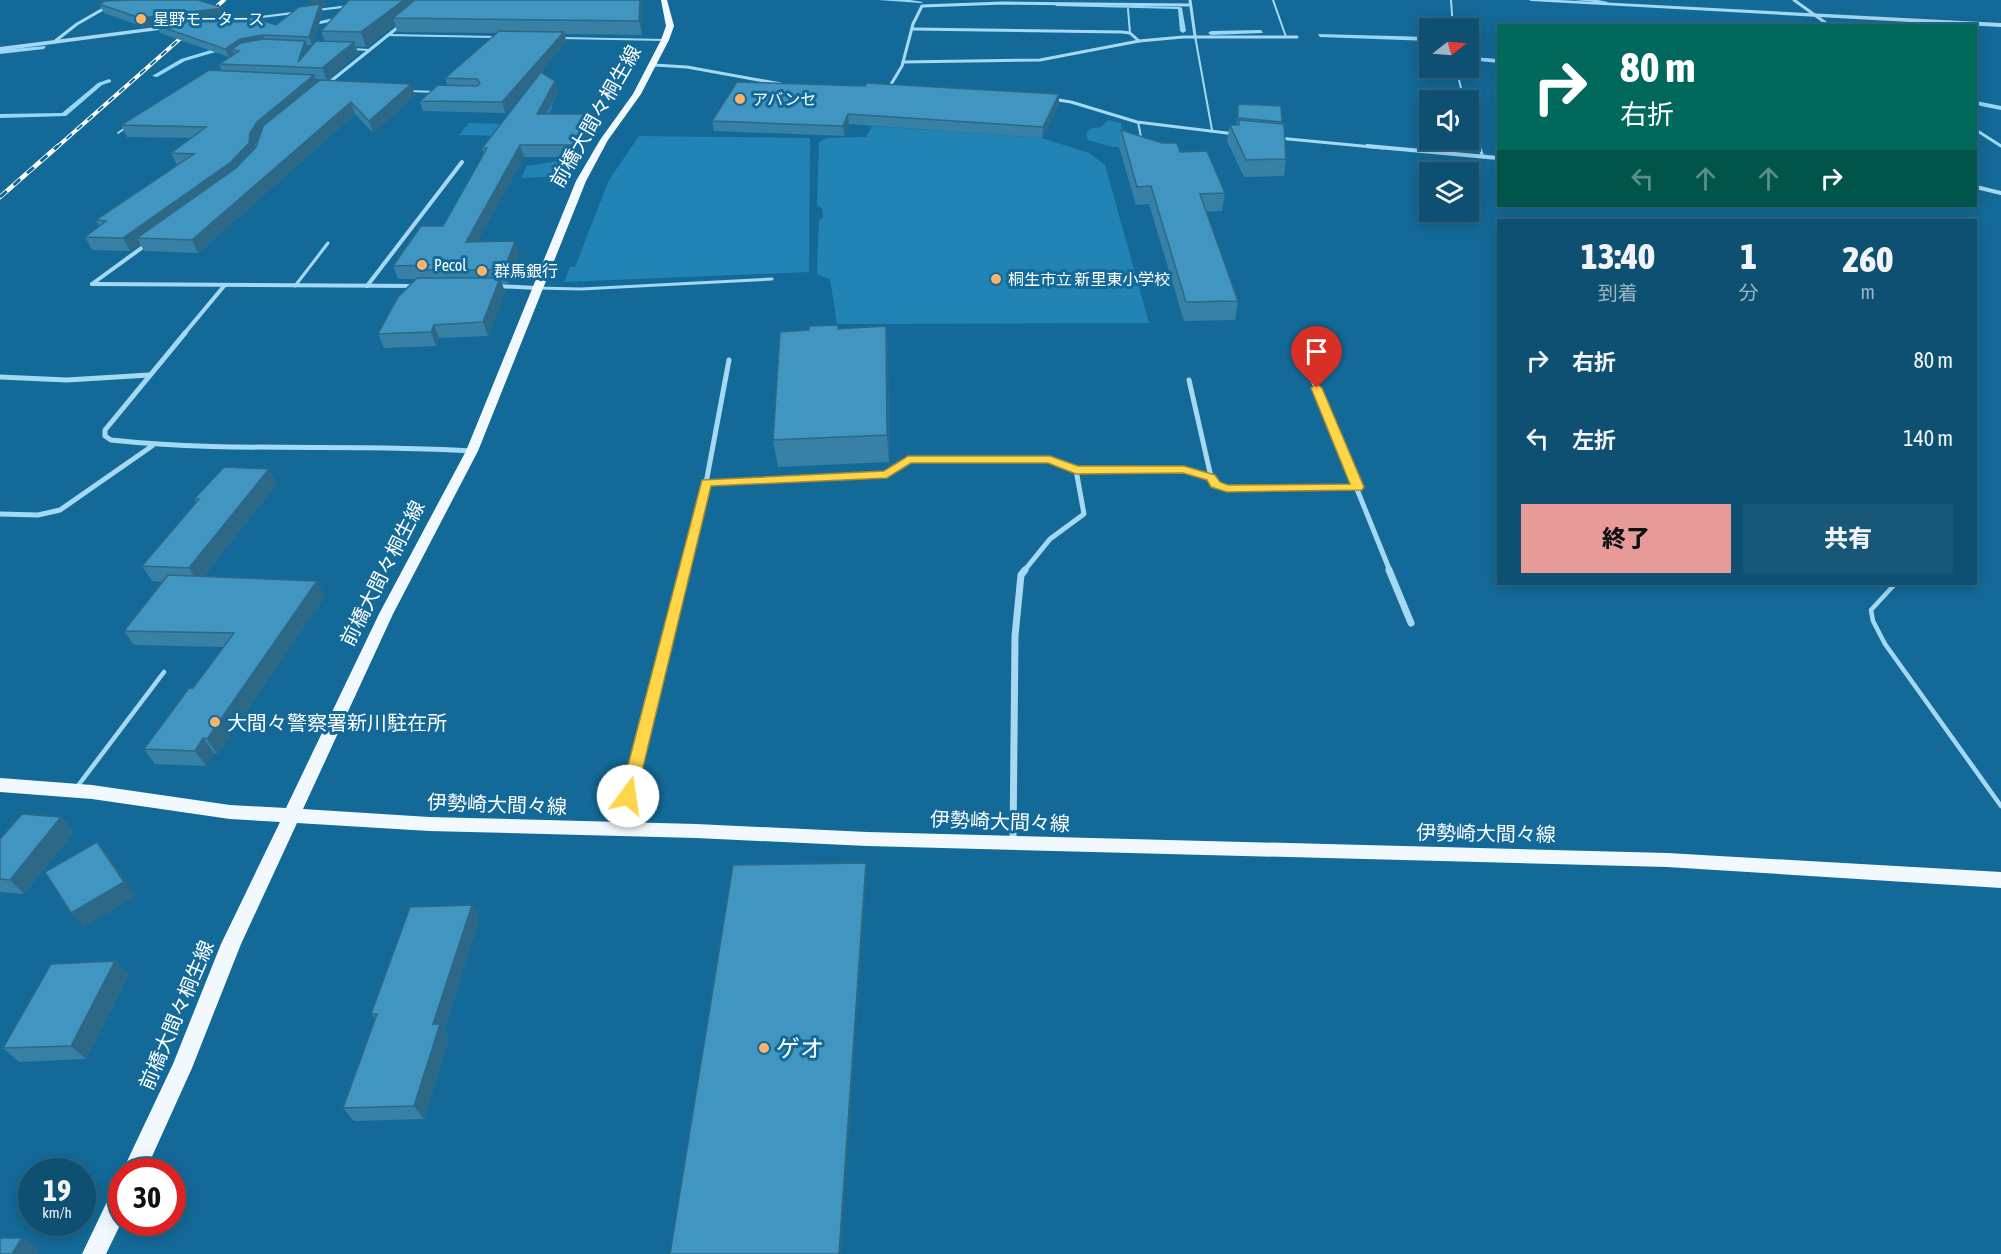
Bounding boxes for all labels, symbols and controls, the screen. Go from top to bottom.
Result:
place label: 星野モータース [153,10,264,28]
marker: 星野モータース [134,12,148,26]
north arrow [1419,18,1479,78]
map controls [1419,18,1479,222]
street label: 前橋大間々桐生線 [545,41,645,191]
text: 80 m [1620,43,1695,91]
icon: right [1521,48,1599,126]
place label: アバンセ [752,90,816,108]
button: sound [1419,90,1479,150]
marker: アバンセ [733,92,747,106]
text: 右折 [1620,99,1674,130]
button: layers [1419,162,1479,222]
icon: left [1626,162,1659,195]
icon: ahead [1689,162,1722,195]
icon: ahead [1752,162,1785,195]
icon: right [1815,162,1848,195]
text: 13:40 [1581,235,1655,277]
text: 1 [1740,235,1757,277]
text: 260 [1842,238,1893,280]
place label: Pecol [434,256,467,274]
marker: Pecol [415,258,429,272]
place label: 群馬銀行 [494,262,558,280]
marker: 群馬銀行 [475,264,489,278]
place label: 桐生市立 新里東小学校 [1008,270,1170,288]
marker: 桐生市立 新里東小学校 [989,272,1003,286]
text: m [1861,280,1875,303]
text: 到着 [1598,281,1638,304]
text: 分 [1739,281,1759,304]
pin [1291,326,1342,388]
icon: arrive [1300,335,1333,368]
icon: right [1521,344,1554,377]
text: 80 m [1913,347,1953,373]
text: 右折 [1572,349,1616,375]
icon: left [1521,422,1554,455]
text: 140 m [1903,425,1953,451]
text: 左折 [1572,427,1616,453]
street label: 前橋大間々桐生線 [335,496,429,650]
button: 終了 [1521,504,1731,573]
button: 共有 [1743,504,1953,573]
place label: 大間々警察署新川駐在所 [227,711,447,734]
marker: 大間々警察署新川駐在所 [208,715,222,729]
position arrow [596,764,660,828]
street label: 伊勢崎大間々線 [427,790,567,818]
street label: 伊勢崎大間々線 [930,807,1070,835]
street label: 伊勢崎大間々線 [1416,820,1556,846]
street label: 前橋大間々桐生線 [134,937,218,1093]
place label: ゲオ [776,1035,824,1062]
marker: ゲオ [757,1041,771,1055]
speed limit sign: 30 [108,1158,186,1236]
text: 19 [43,1173,71,1207]
text: km/h [42,1204,72,1221]

